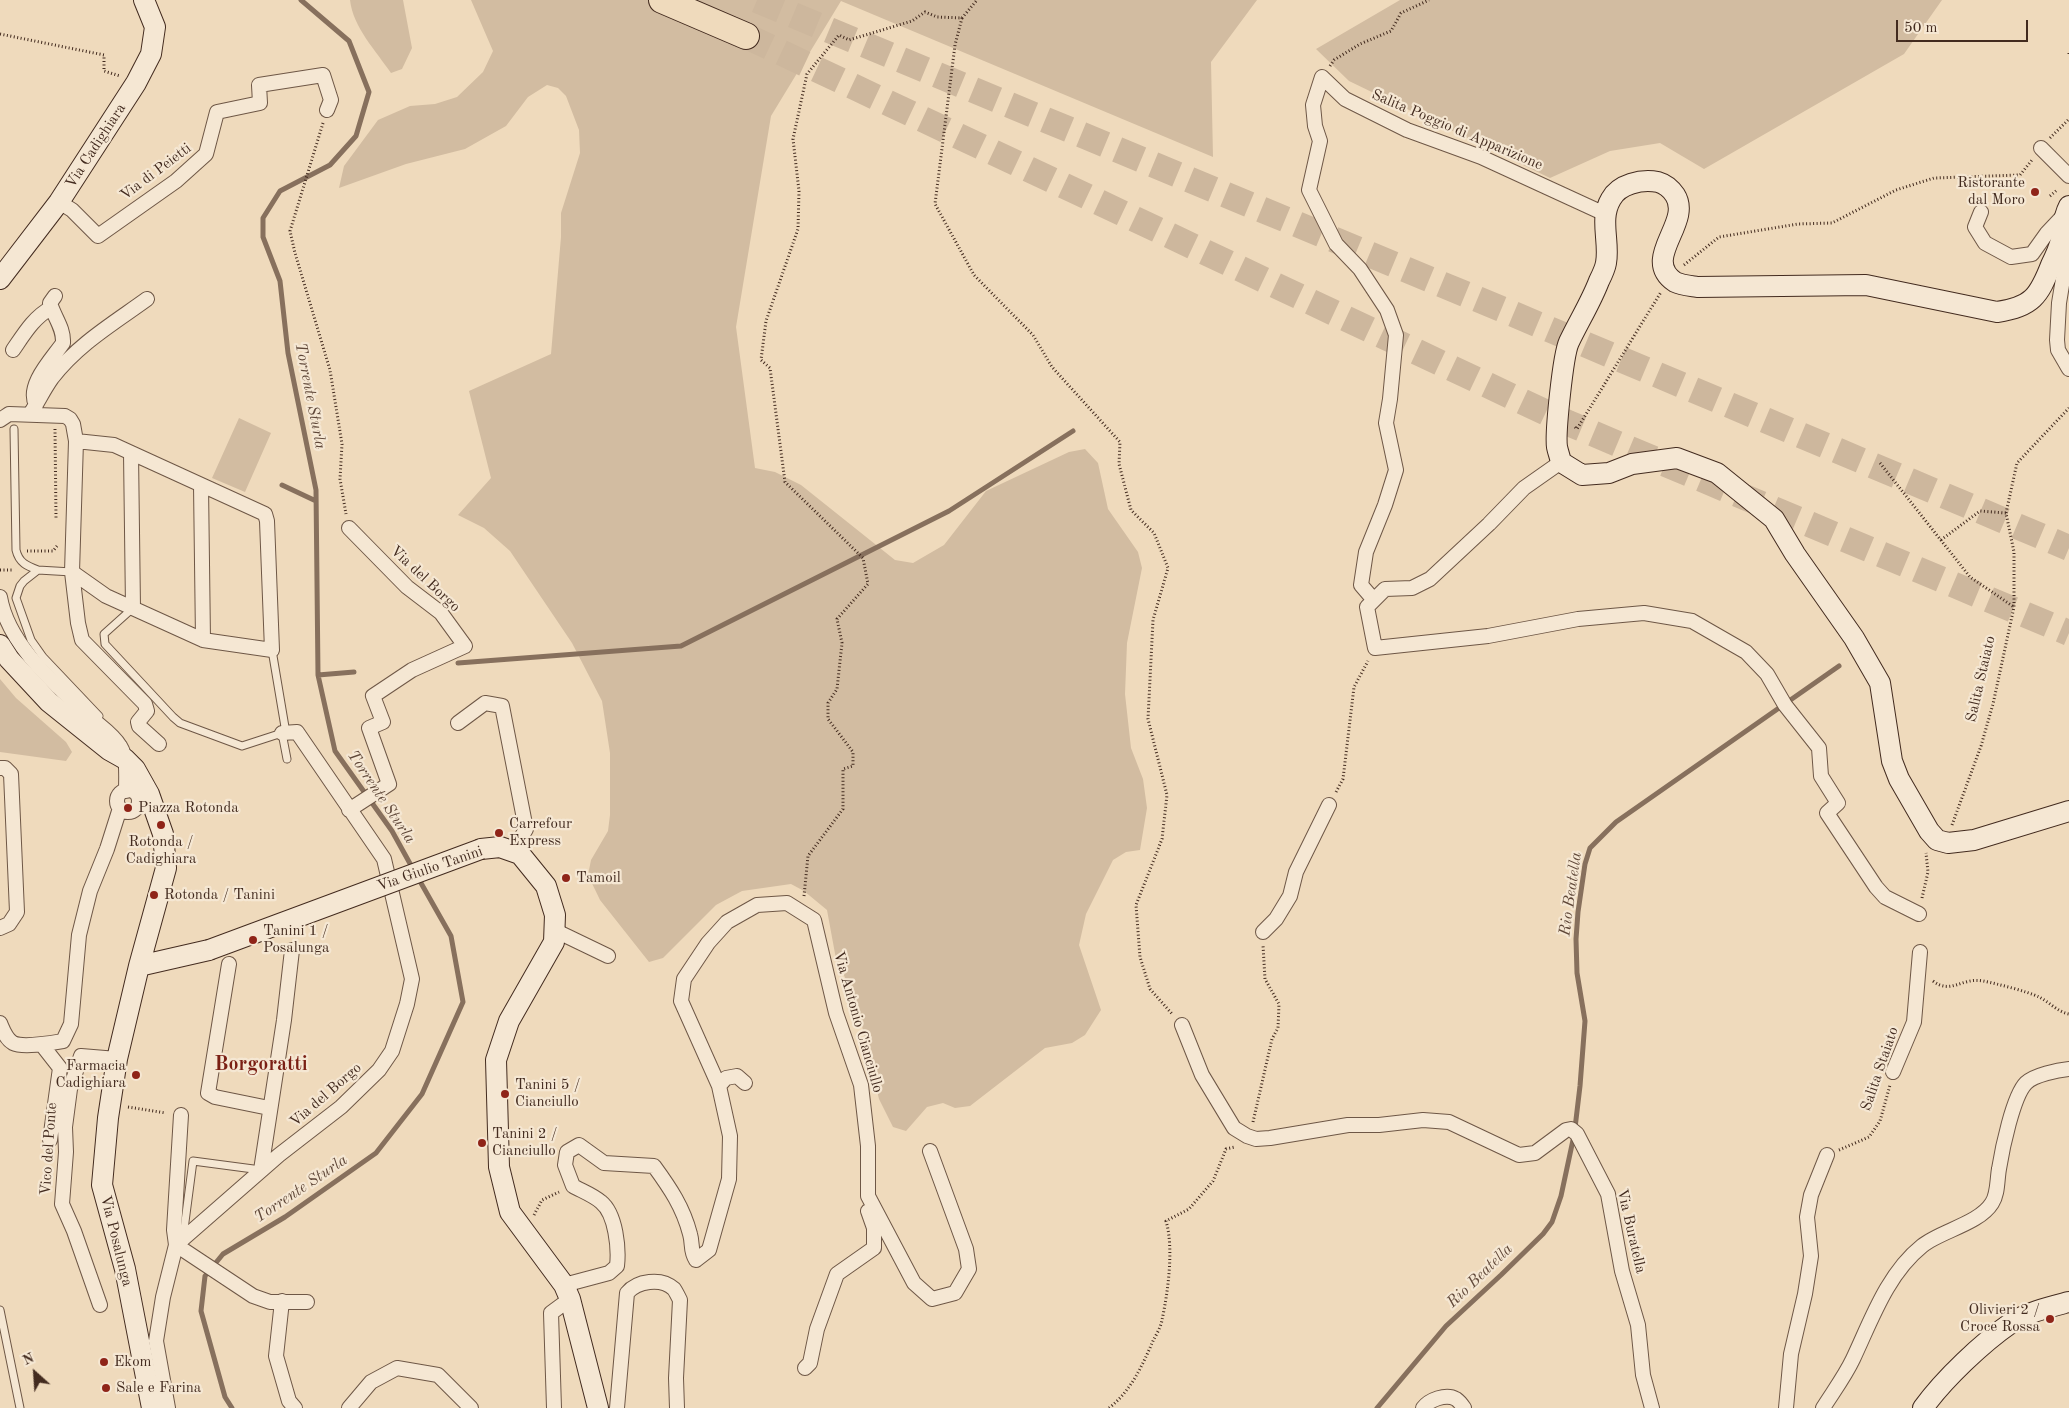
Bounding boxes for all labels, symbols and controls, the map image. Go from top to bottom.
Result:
scale bar [1899,10,2032,42]
text: 50 m [1904,21,1938,36]
street label: Salita Poggio di Apparizione [1369,86,1545,174]
street label: Via Cadighiara [62,100,130,192]
street label: Via di Peietti [117,139,195,205]
place label: Ristorante dal Moro [1957,174,2025,209]
marker: Ristorante dal Moro [2029,186,2041,198]
water label: Torrente Sturla [290,341,330,451]
street label: Via del Borgo [386,542,464,616]
street label: Salita Staiato [1962,634,2000,724]
water label: Torrente Sturla [343,747,419,847]
place label: Piazza Rotonda [138,799,239,817]
marker: Piazza Rotonda [122,802,134,814]
place label: Carrefour Express [509,815,572,850]
marker: Rotonda / Cadighiara [155,819,167,831]
marker: Carrefour Express [493,827,505,839]
place label: Rotonda / Cadighiara [126,833,196,868]
street label: Via Giulio Tanini [375,842,485,896]
water label: Rio Beatella [1556,851,1586,937]
place label: Tamoil [576,869,621,887]
marker: Tamoil [560,872,572,884]
place label: Rotonda / Tanini [164,886,275,904]
marker: Rotonda / Tanini [148,889,160,901]
place label: Tanini 1 / Posalunga [263,922,329,957]
marker: Tanini 1 / Posalunga [247,934,259,946]
street label: Via Antonio Cianciullo [829,949,887,1095]
street label: Salita Staiato [1857,1025,1903,1113]
district label: Borgoratti [214,1053,308,1077]
place label: Farmacia Cadighiara [55,1057,126,1092]
street label: Via del Borgo [286,1059,366,1131]
marker: Farmacia Cadighiara [130,1069,142,1081]
place label: Tanini 5 / Cianciullo [515,1076,580,1111]
marker: Tanini 5 / Cianciullo [499,1088,511,1100]
street label: Vico del Ponte [37,1102,61,1196]
place label: Tanini 2 / Cianciullo [492,1125,557,1160]
marker: Tanini 2 / Cianciullo [476,1137,488,1149]
water label: Torrente Sturla [251,1151,351,1227]
street label: Via Buratella [1613,1187,1649,1275]
street label: Via Posalunga [96,1194,136,1288]
water label: Rio Beatella [1443,1240,1517,1312]
place label: Olivieri 2 / Croce Rossa [1960,1301,2040,1336]
marker: Olivieri 2 / Croce Rossa [2044,1313,2056,1325]
north arrow [10,1348,60,1398]
text: N [21,1351,36,1368]
place label: Ekom [114,1353,151,1371]
marker: Ekom [98,1356,110,1368]
place label: Sale e Farina [116,1379,201,1397]
marker: Sale e Farina [100,1382,112,1394]

